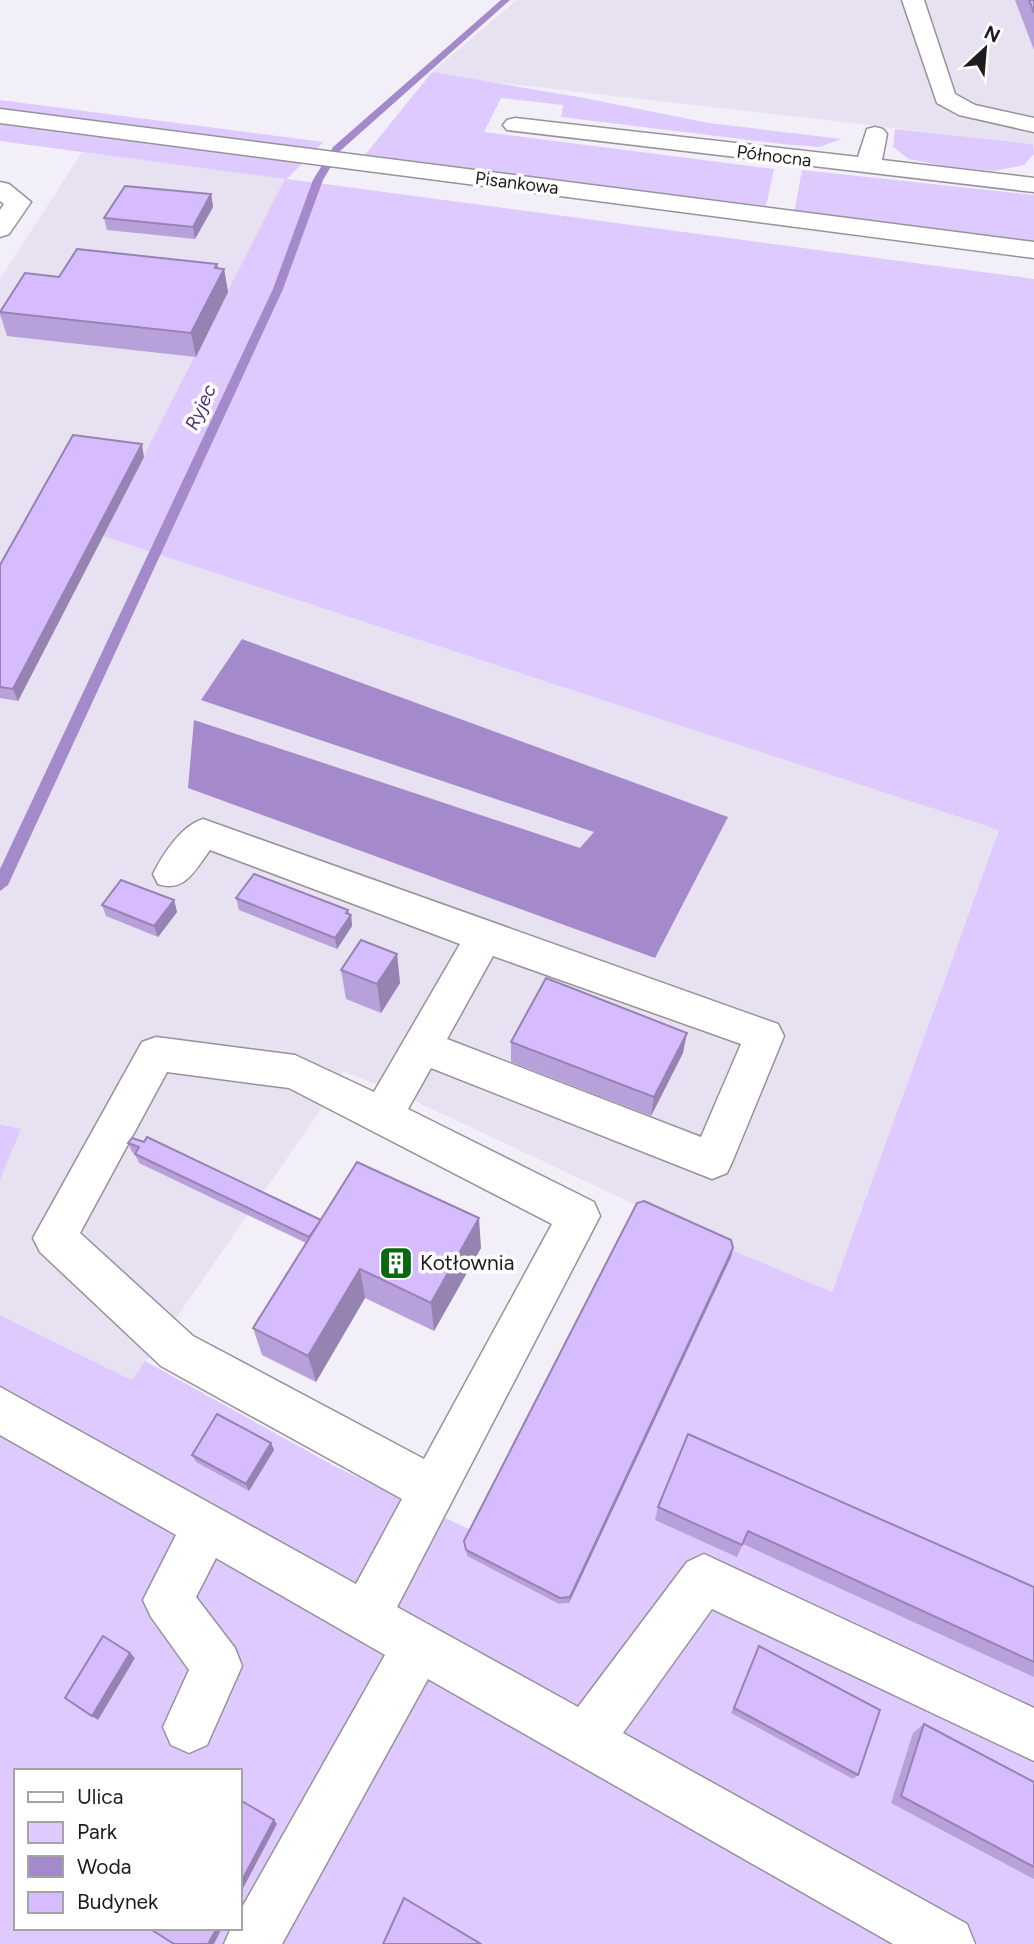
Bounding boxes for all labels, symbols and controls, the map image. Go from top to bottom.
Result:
north arrow [950,14,1020,84]
text: N [981,21,1004,48]
street label: Północna [735,140,813,172]
street label: Pisankowa [474,167,560,199]
water label: Ryjec [180,380,221,434]
building icon: Kotłownia [377,1244,415,1282]
place label: Kotłownia [420,1250,514,1275]
legend [14,1769,242,1930]
text: Ulica [77,1784,123,1809]
text: Park [77,1819,118,1844]
text: Woda [77,1854,132,1879]
text: Budynek [77,1889,159,1914]

